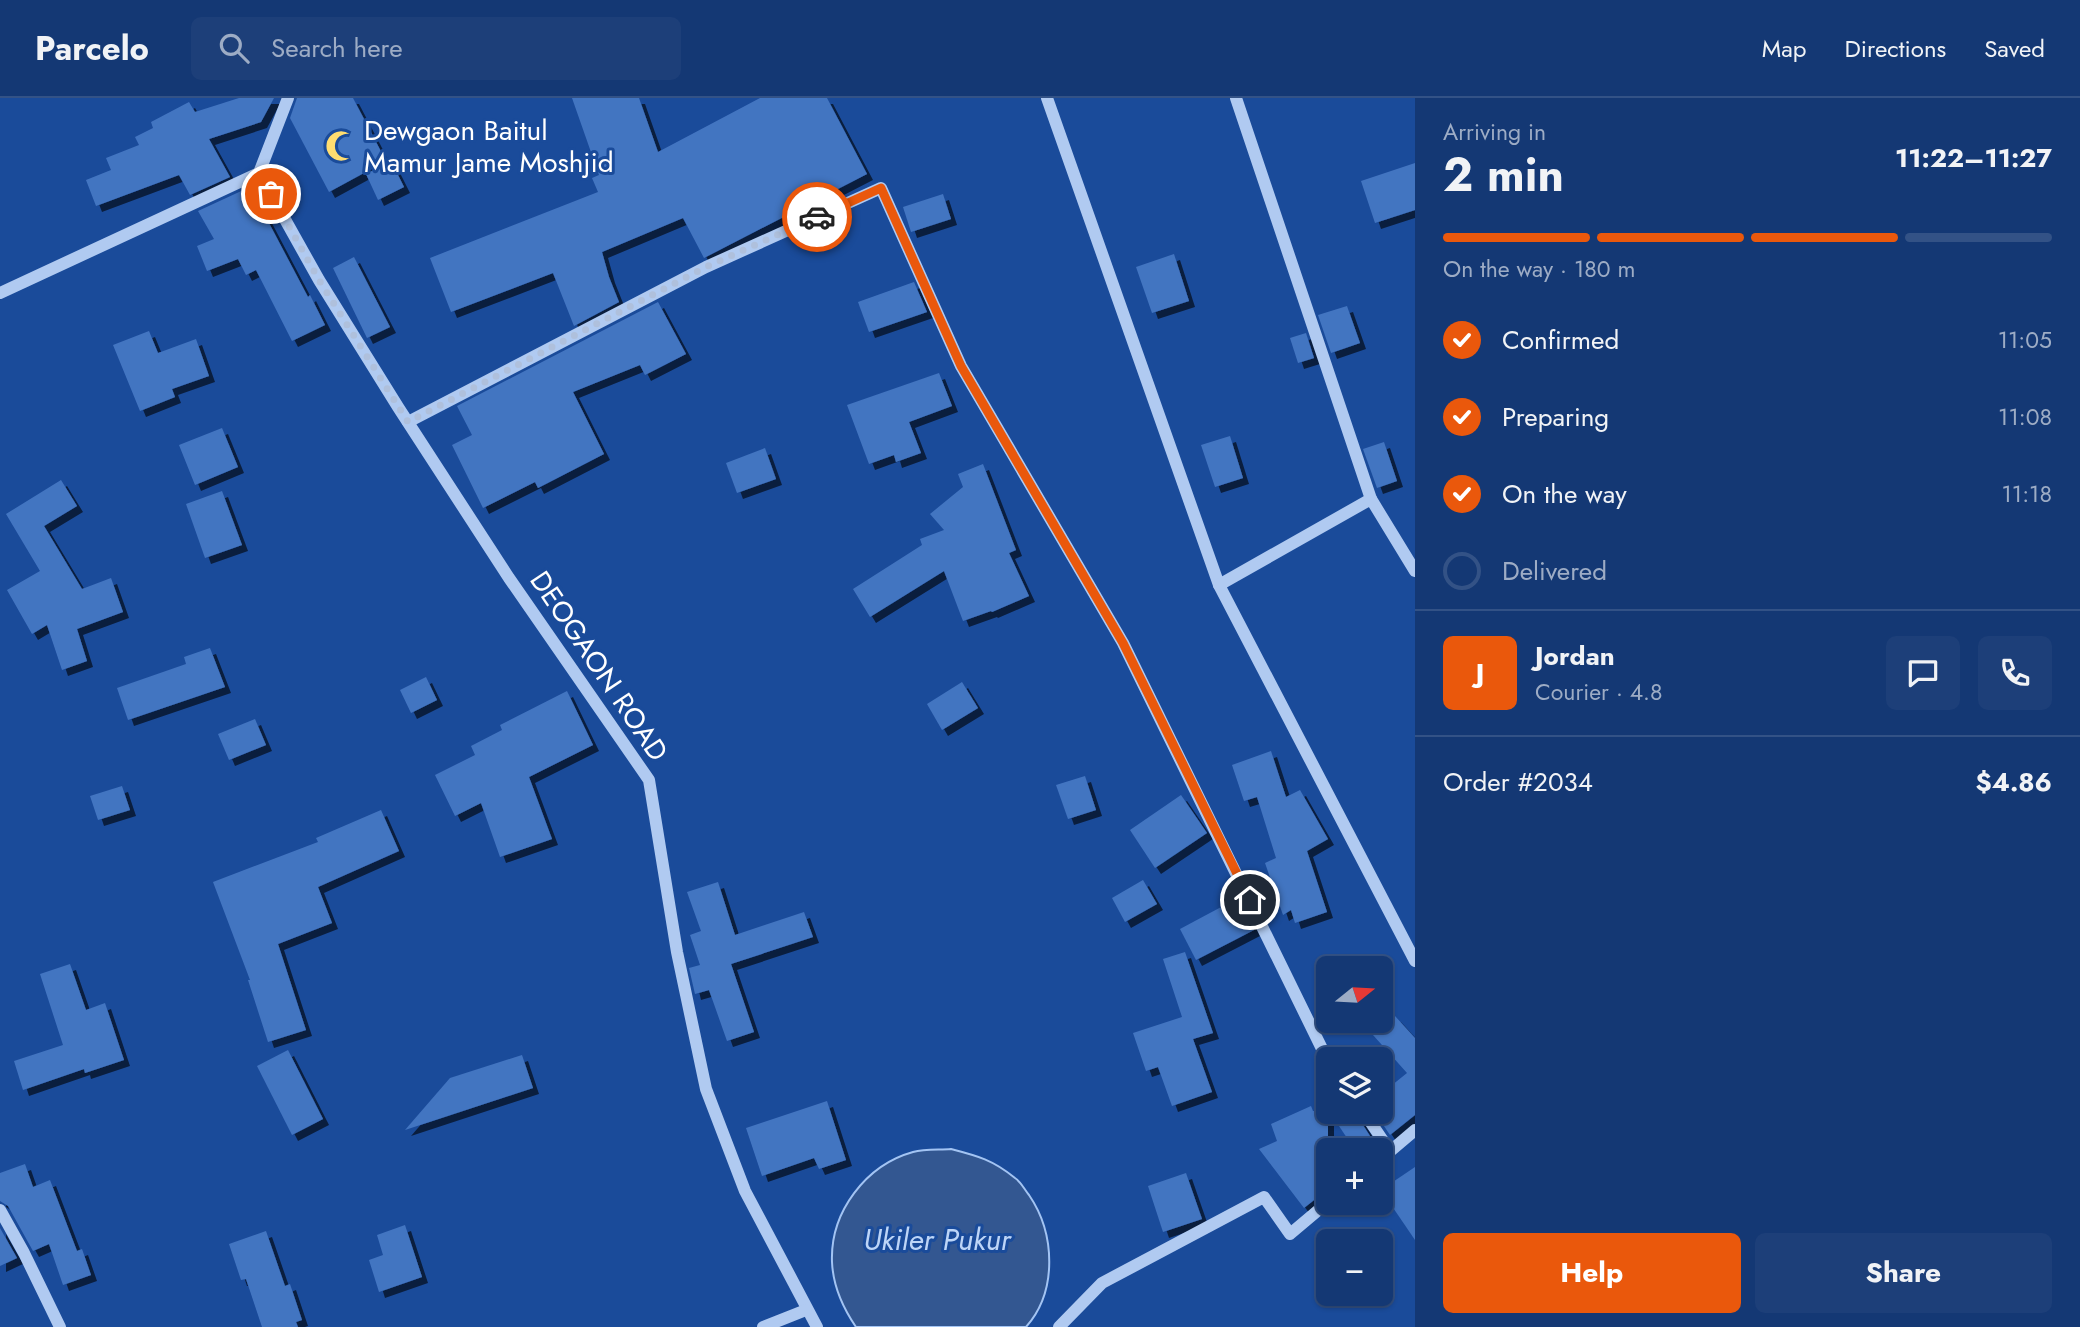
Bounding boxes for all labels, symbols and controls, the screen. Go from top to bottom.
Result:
search box [191,17,681,80]
text: Parcelo [35,25,149,72]
icon: search [215,29,253,67]
text: Search here [271,29,403,67]
text: Map [1762,31,1807,66]
text: Directions [1845,31,1946,66]
text: Saved [1984,31,2045,66]
place label: Dewgaon Baitul Mamur Jame Moshjid [364,110,614,183]
text: Arriving in [1443,115,1546,149]
mosque icon: Dewgaon Baitul Mamur Jame Moshjid [324,129,358,163]
text: 11:22–11:27 [1895,139,2052,177]
text: 2 min [1443,142,1564,208]
pin [241,164,301,224]
icon: bag [252,175,290,213]
courier [782,182,852,252]
icon: car [798,198,836,236]
text: On the way · 180 m [1443,252,1635,286]
icon: check [1443,321,1481,359]
text: Confirmed [1502,321,1619,359]
text: 11:05 [1998,323,2052,357]
icon: check [1443,398,1481,436]
text: Preparing [1502,398,1609,436]
text: 11:08 [1998,400,2052,434]
icon: check [1443,475,1481,513]
text: On the way [1502,475,1627,513]
text: 11:18 [2001,477,2052,511]
text: Delivered [1502,552,1607,590]
street label: DEOGAON ROAD [520,563,678,769]
button: chat [1886,636,1960,710]
button: phone [1978,636,2052,710]
text: Jordan [1535,637,1615,675]
text: J [1476,654,1484,692]
text: Courier · 4.8 [1535,675,1663,709]
text: Order #2034 [1443,763,1593,801]
text: $4.86 [1976,763,2052,801]
pin [1220,870,1280,930]
icon: home [1231,881,1269,919]
north arrow [1316,956,1393,1032]
map controls [1316,956,1393,1306]
button: layers [1316,1047,1393,1124]
button: + [1316,1138,1393,1215]
water label: Ukiler Pukur [863,1218,1013,1261]
button: − [1316,1229,1393,1306]
button: Help [1443,1233,1741,1313]
button: Share [1755,1233,2052,1313]

